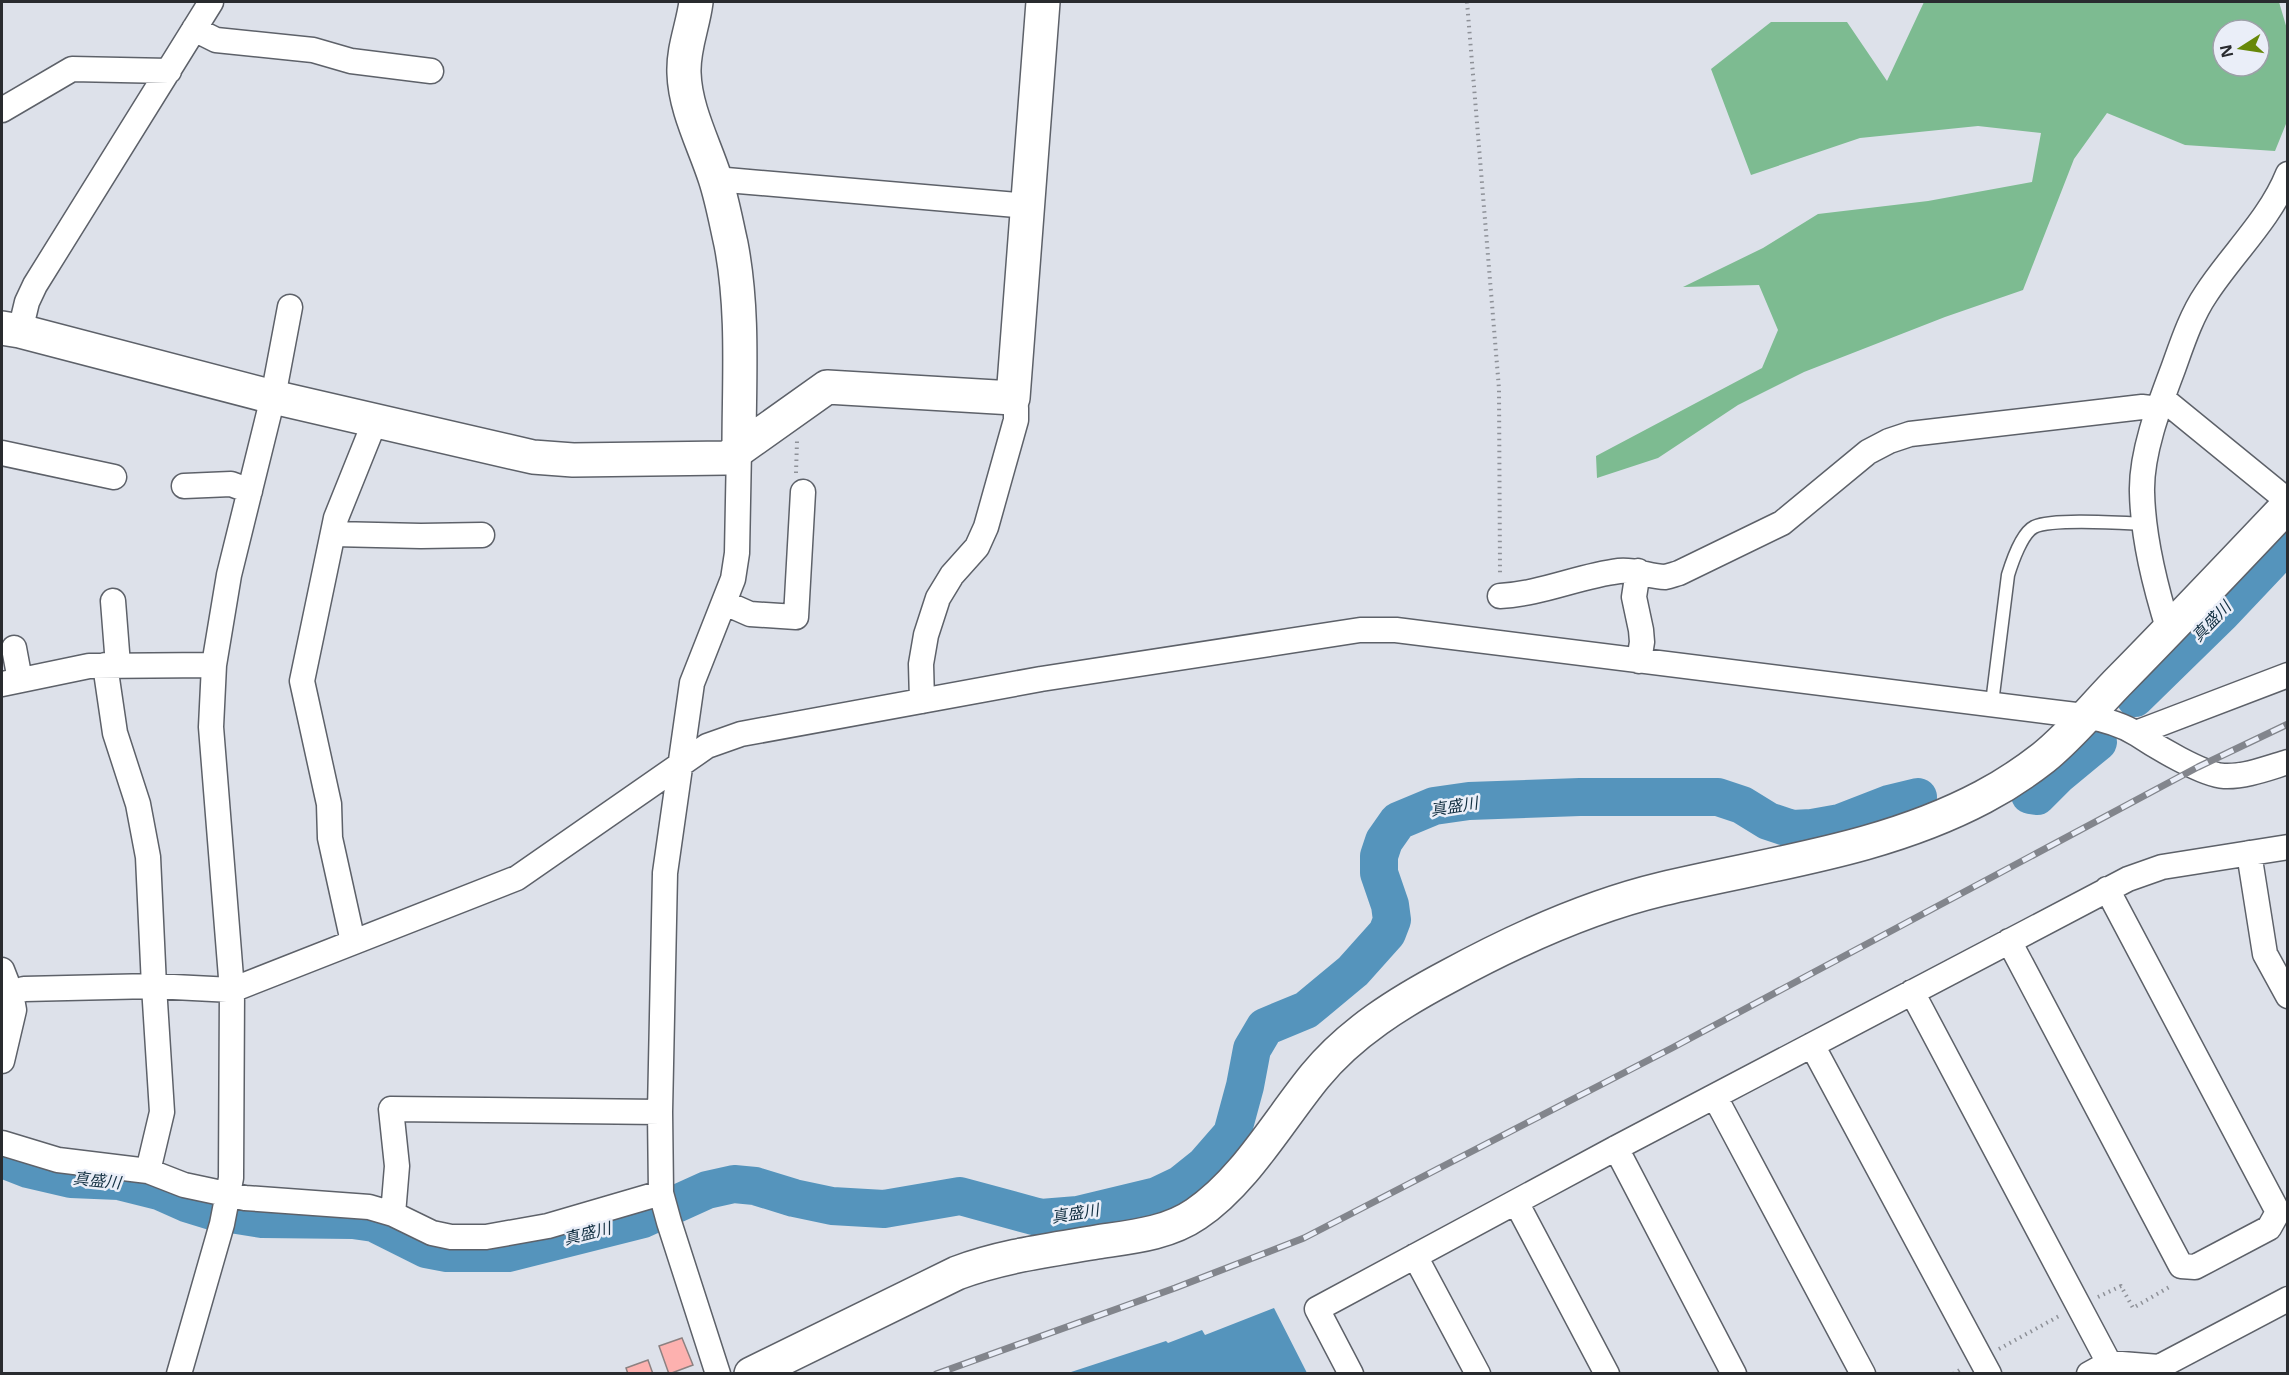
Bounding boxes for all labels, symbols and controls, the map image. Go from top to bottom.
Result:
north arrow [2211,18,2271,78]
text: N [2214,42,2238,60]
water label: 真盛川 [2186,595,2237,646]
water label: 真盛川 [1429,791,1481,821]
water label: 真盛川 [72,1167,124,1194]
water label: 真盛川 [1050,1198,1102,1228]
water label: 真盛川 [561,1216,615,1249]

